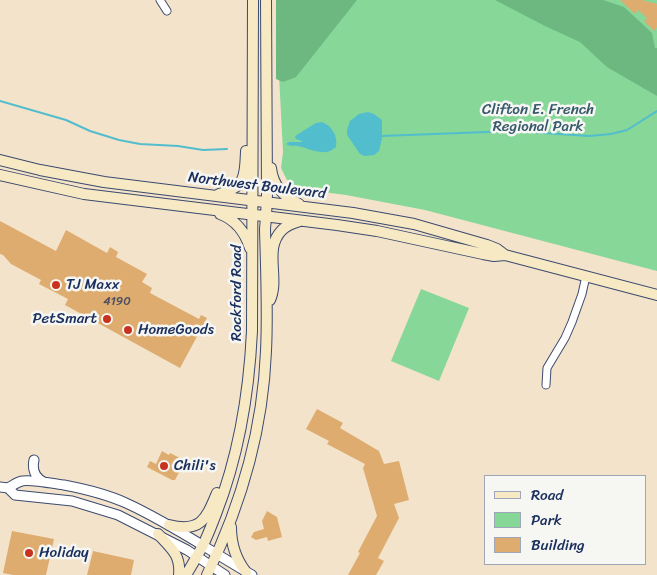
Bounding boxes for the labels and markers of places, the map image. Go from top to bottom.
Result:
place label: TJ Maxx [66,276,119,294]
marker: TJ Maxx [50,279,62,291]
place label: PetSmart [32,310,97,328]
marker: PetSmart [101,313,113,325]
place label: HomeGoods [138,321,214,339]
marker: HomeGoods [122,324,134,336]
place label: Chili's [174,457,216,475]
marker: Chili's [158,460,170,472]
place label: Holiday [39,544,89,562]
marker: Holiday [23,547,35,559]

